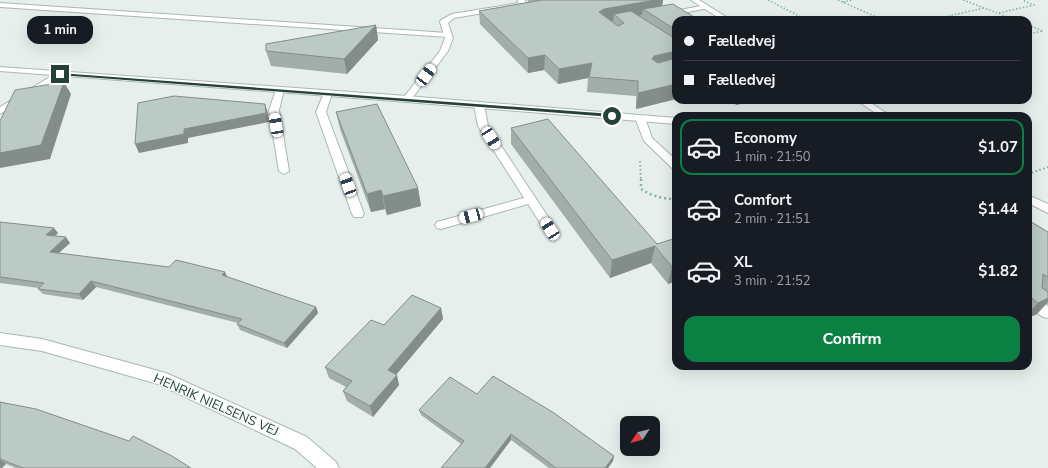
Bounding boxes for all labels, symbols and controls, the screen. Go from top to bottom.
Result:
callout: 1 min [27,16,93,44]
text: 1 min [43,21,77,39]
text: Fælledvej [708,31,776,51]
car [414,62,438,88]
route end [51,65,69,83]
text: Fælledvej [708,70,776,90]
route start [603,107,621,125]
car [268,112,284,138]
car [479,125,503,151]
text: Economy [734,128,797,148]
icon: car [686,129,722,165]
text: $1.07 [978,137,1018,157]
text: 1 min · 21:50 [734,148,810,166]
car [338,172,358,198]
text: Comfort [734,190,791,210]
icon: car [686,191,722,227]
text: $1.44 [978,199,1018,219]
car [458,207,484,225]
text: 2 min · 21:51 [734,210,810,228]
car [538,216,562,242]
text: XL [734,252,753,272]
icon: car [686,253,722,289]
text: $1.82 [978,261,1018,281]
text: 3 min · 21:52 [734,272,810,290]
button: Confirm [684,316,1020,362]
street label: HENRIK NIELSENS VEJ [151,369,281,441]
north arrow [620,416,660,456]
map controls [620,416,660,456]

